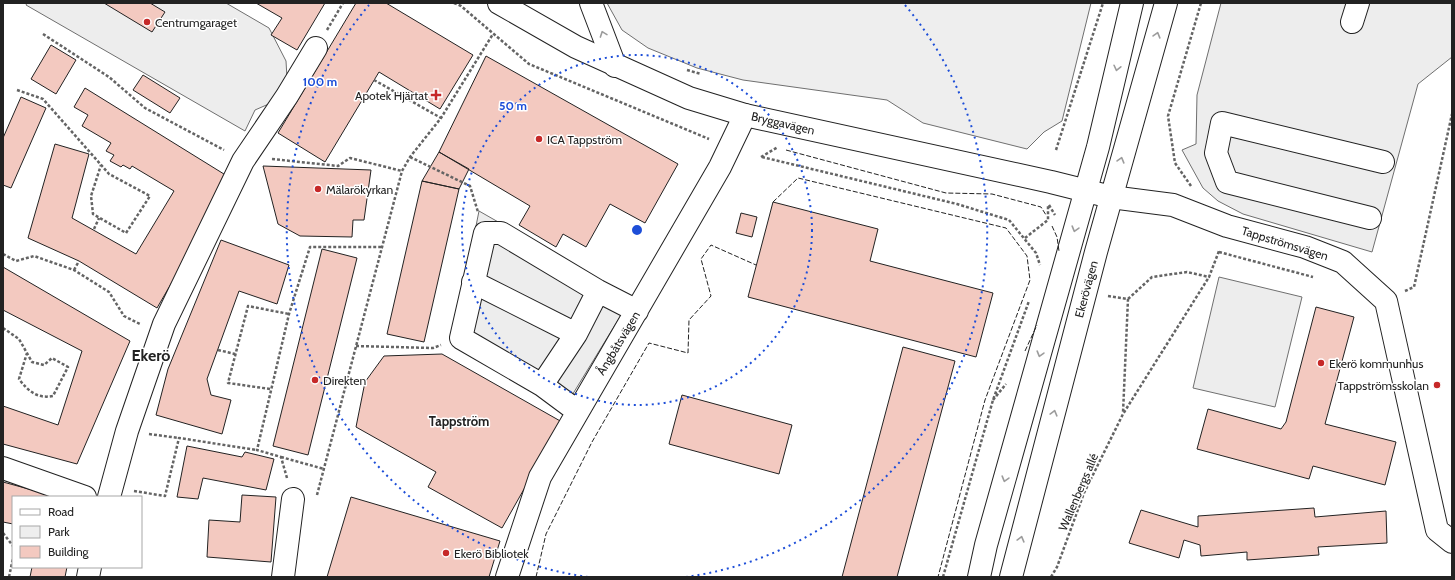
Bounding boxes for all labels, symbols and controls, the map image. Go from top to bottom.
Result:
place label: Centrumgaraget [155,15,237,30]
marker: Centrumgaraget [142,17,152,27]
one-way arrow [600,31,608,38]
one-way arrow [1152,32,1161,39]
one-way arrow [1113,65,1121,71]
text: 100 m [303,74,337,89]
place label: Apotek Hjärtat [355,88,428,103]
marker: Apotek Hjärtat [431,90,441,100]
text: 50 m [499,98,527,113]
street label: Bryggavägen [750,108,817,138]
place label: ICA Tappström [547,132,622,147]
marker: ICA Tappström [534,134,544,144]
one-way arrow [1116,157,1125,164]
place label: Mälarökyrkan [326,182,394,197]
marker: Mälarökyrkan [313,184,323,194]
centre of rings [630,223,644,237]
street label: Tappströmsvägen [1240,223,1330,263]
one-way arrow [1071,225,1080,232]
street label: Ekerövägen [1071,259,1101,319]
street label: Ångbåtsvägen [593,308,643,378]
district label: Ekerö [131,346,171,365]
one-way arrow [1036,350,1045,357]
place label: Ekerö kommunhus [1329,356,1423,371]
marker: Ekerö kommunhus [1316,358,1326,368]
place label: Direkten [323,373,366,388]
marker: Direkten [310,375,320,385]
place label: Tappströmsskolan [1337,378,1429,393]
marker: Tappströmsskolan [1432,380,1442,390]
one-way arrow [1049,410,1058,417]
district label: Tappström [429,413,489,429]
street label: Wallenbergs allé [1055,451,1101,533]
one-way arrow [1001,475,1010,482]
legend [12,496,142,568]
text: Road [48,504,74,519]
text: Park [48,524,70,539]
one-way arrow [1016,536,1025,543]
text: Building [48,544,90,559]
place label: Ekerö Bibliotek [454,546,529,561]
marker: Ekerö Bibliotek [441,548,451,558]

